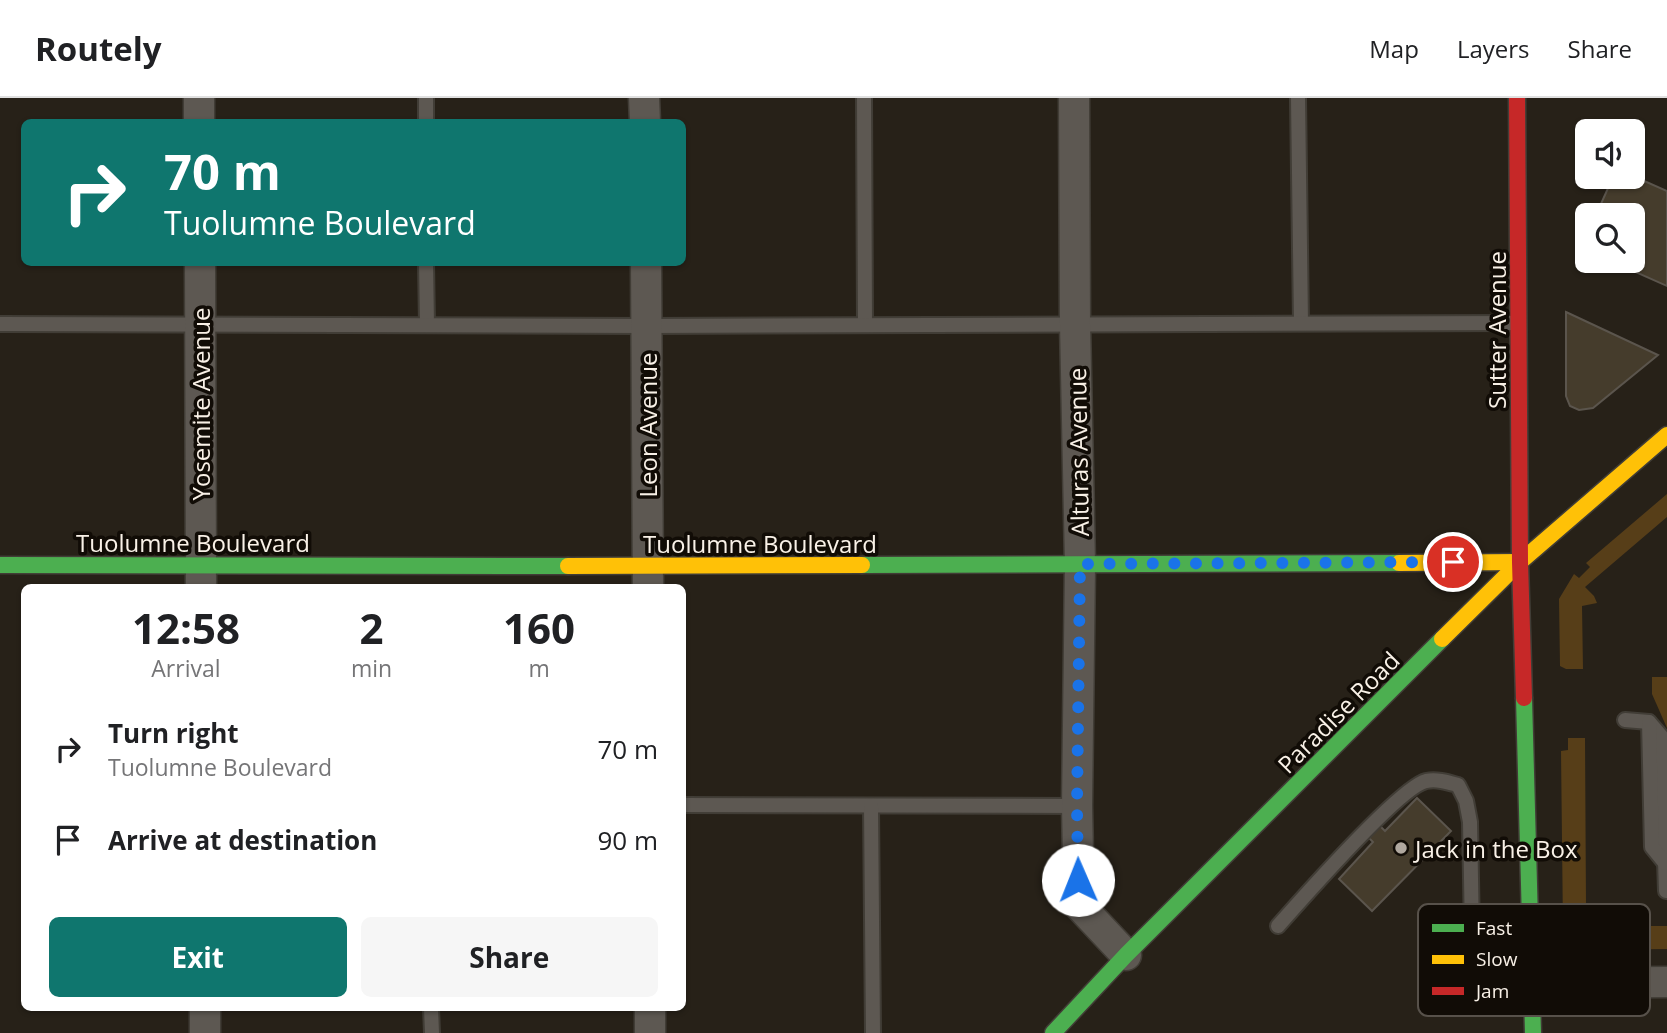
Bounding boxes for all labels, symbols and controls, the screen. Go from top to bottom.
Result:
text: Routely [35,26,162,71]
text: Map [1369,32,1419,65]
text: Layers [1457,32,1530,65]
text: Share [1568,32,1632,65]
map controls [1575,119,1645,273]
button: sound [1575,119,1645,189]
text: 70 m [164,138,281,204]
icon: right [49,147,140,238]
text: Tuolumne Boulevard [164,201,476,244]
button: search [1575,203,1645,273]
street label: Sutter Avenue [1480,251,1513,409]
street label: Yosemite Avenue [184,308,217,500]
street label: Leon Avenue [631,353,664,497]
street label: Alturas Avenue [1060,367,1096,537]
street label: Tuolumne Boulevard [76,526,310,559]
street label: Tuolumne Boulevard [643,527,877,560]
pin [1423,532,1483,592]
icon: arrive [1434,543,1472,581]
text: 12:58 [132,599,240,656]
text: 2 [359,599,384,656]
text: 160 [503,599,575,656]
street label: Paradise Road [1270,644,1406,780]
text: Arrival [151,652,221,684]
text: min [351,652,392,684]
text: m [528,652,550,684]
text: Turn right [108,715,239,751]
icon: right [49,730,87,768]
text: 70 m [597,731,658,767]
text: Tuolumne Boulevard [108,751,332,783]
icon: arrive [49,821,87,859]
text: Arrive at destination [108,822,377,858]
text: 90 m [597,822,658,858]
place label: Jack in the Box [1413,832,1578,865]
marker: Jack in the Box [1393,840,1409,856]
position arrow [1041,843,1115,917]
legend [1418,904,1650,1016]
text: Fast [1476,915,1512,941]
button: Exit [49,917,347,997]
button: Share [361,917,658,997]
text: Slow [1476,946,1518,972]
text: Jam [1474,978,1509,1004]

